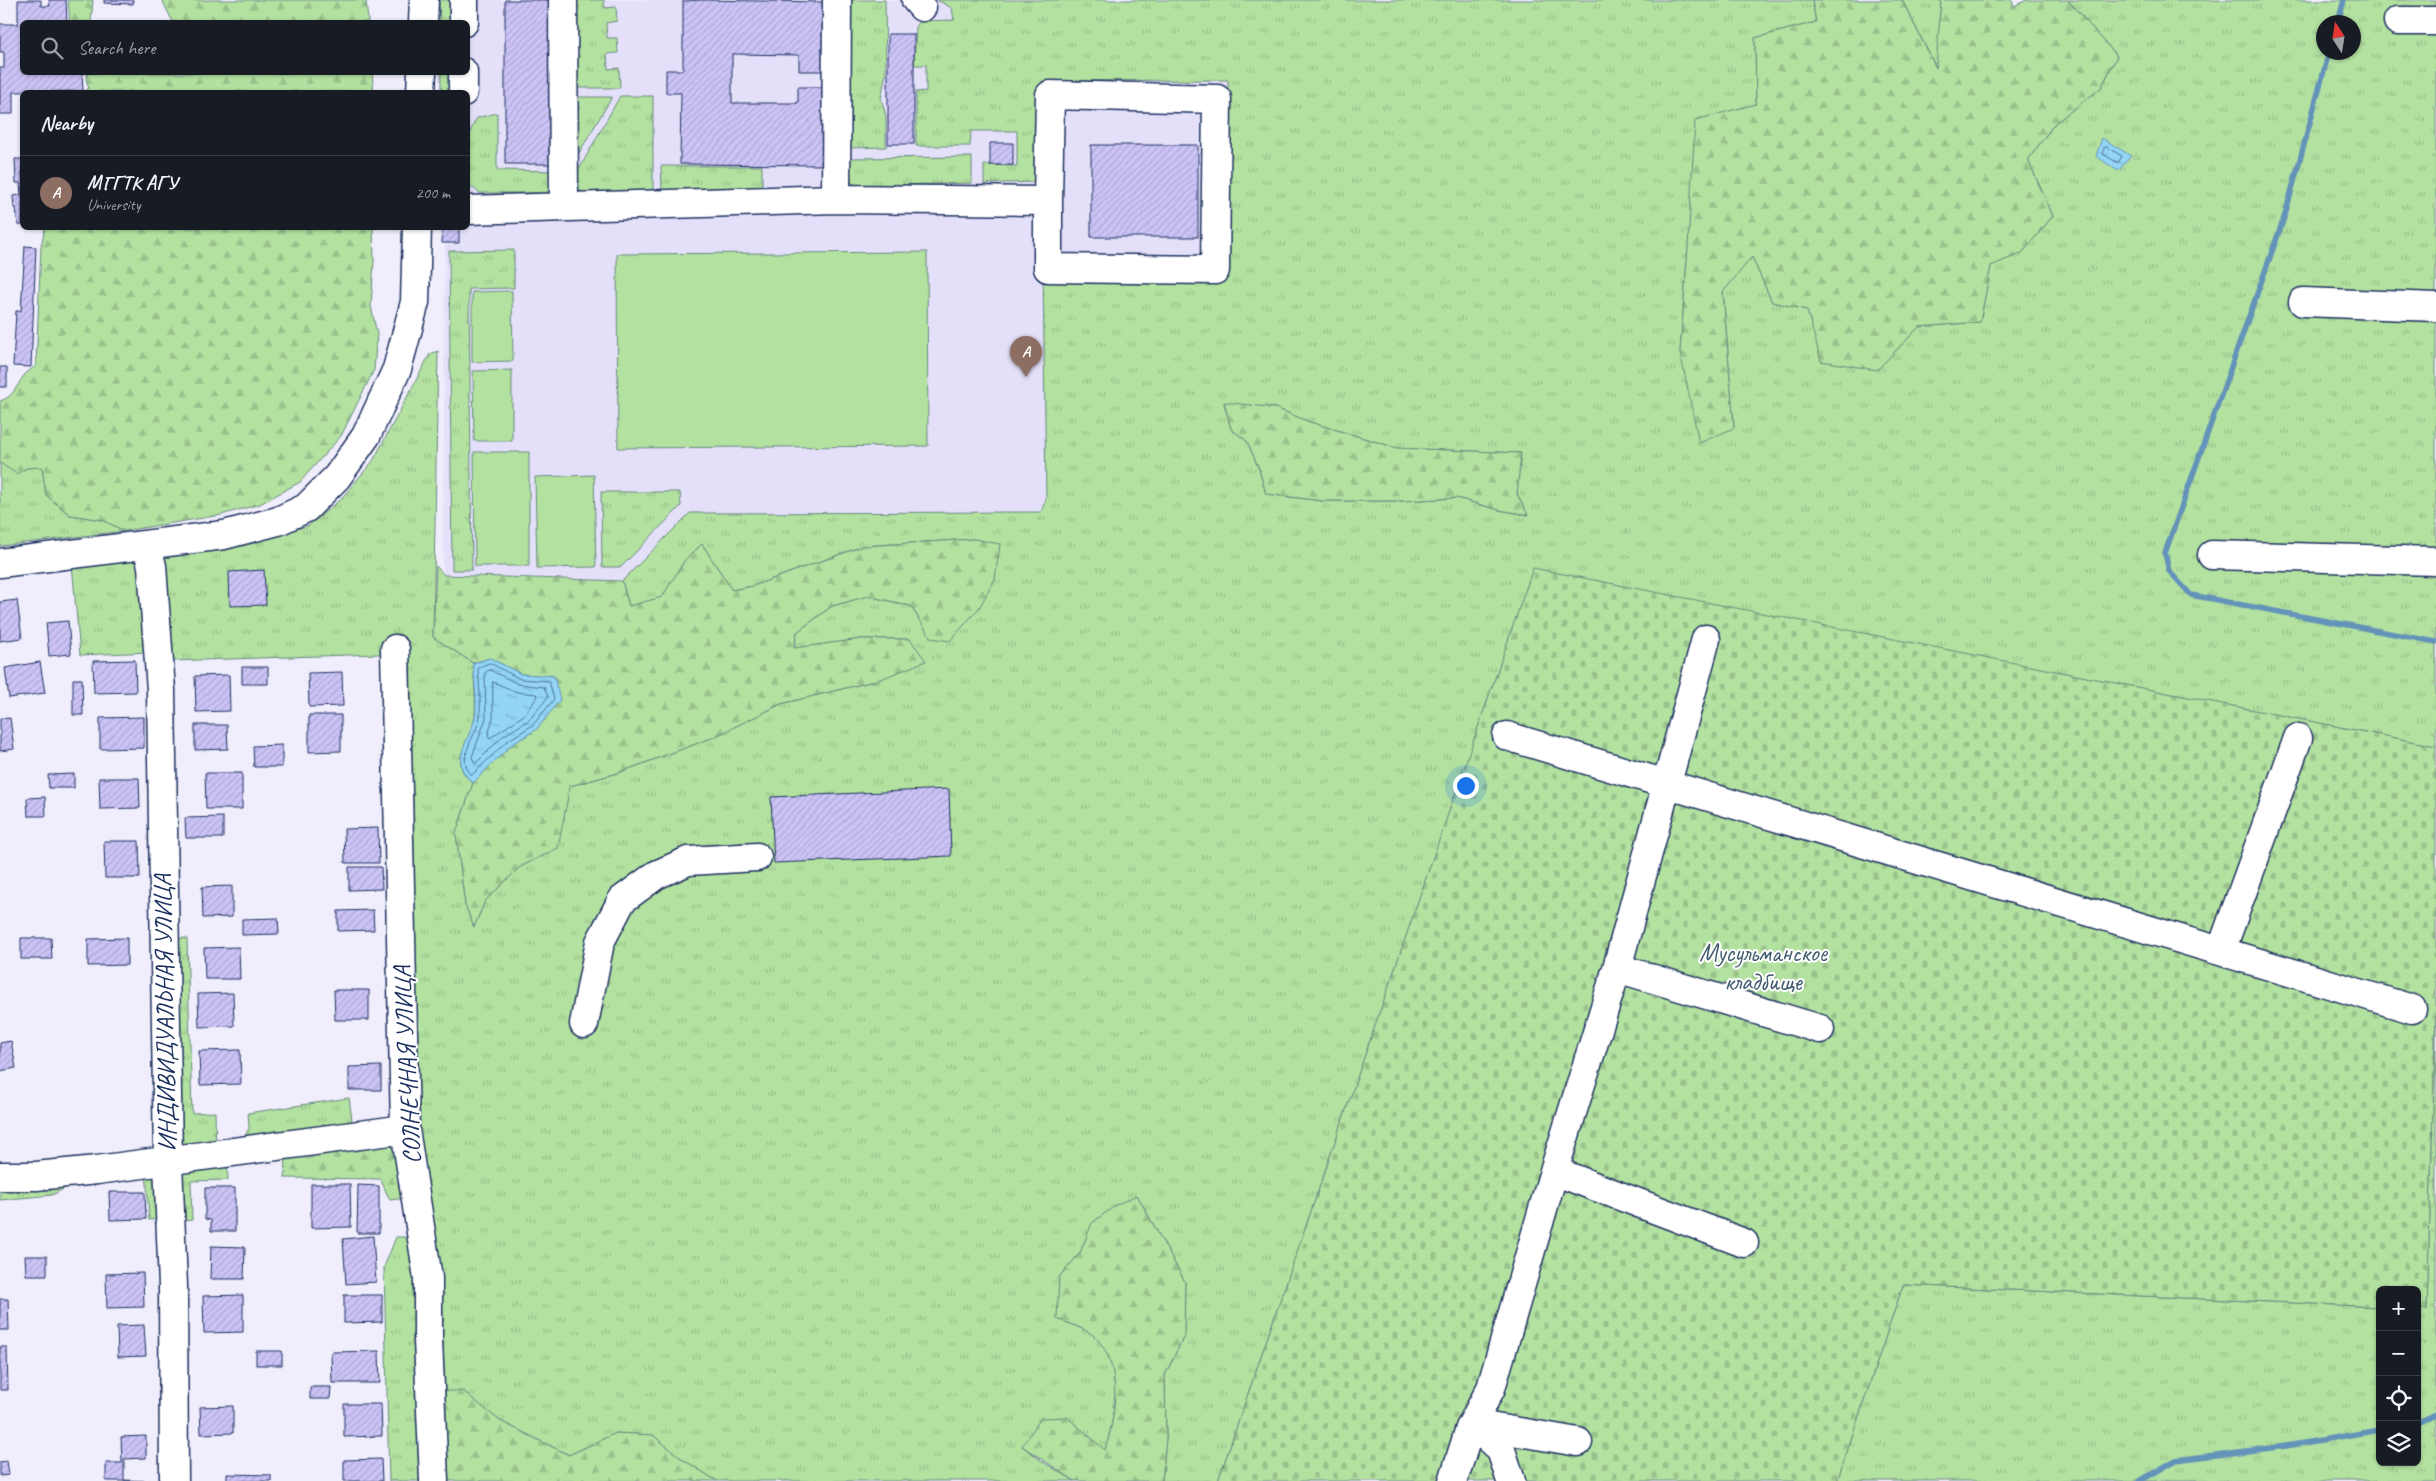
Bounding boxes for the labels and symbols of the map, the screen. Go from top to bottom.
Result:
north arrow [2316,15,2361,60]
pin: A [1010,336,1042,377]
your location [1453,773,1479,799]
street label: ИНДИВИДУАЛЬНАЯ УЛИЦА [147,873,183,1152]
park label: Мусульманское кладбище [1699,937,1829,998]
street label: СОЛНЕЧНАЯ УЛИЦА [386,964,428,1165]

